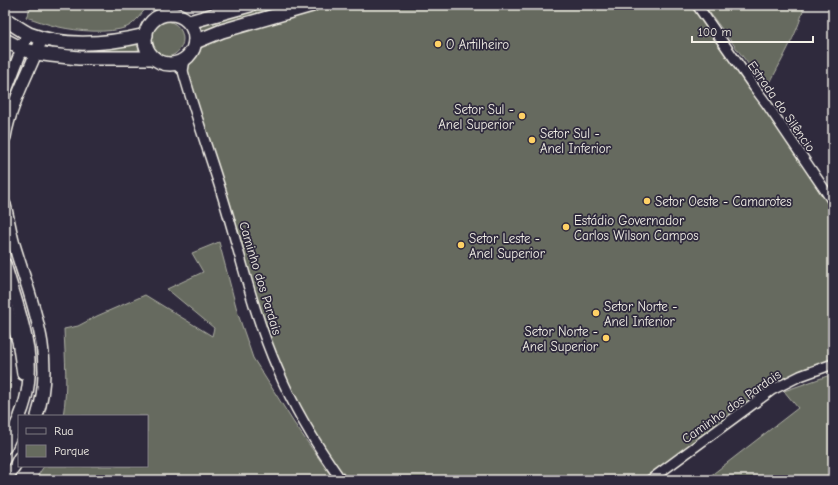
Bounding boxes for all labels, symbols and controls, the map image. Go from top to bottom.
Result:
scale bar [692,18,813,44]
text: 100 m [698,25,731,39]
place label: O Artilheiro [446,37,509,52]
marker: O Artilheiro [433,39,443,49]
street label: Estrada do Silêncio [745,58,819,155]
place label: Setor Sul - Anel Superior [438,102,515,132]
marker: Setor Sul - Anel Superior [517,111,527,121]
place label: Setor Sul - Anel Inferior [540,126,612,156]
marker: Setor Sul - Anel Inferior [527,135,537,145]
place label: Setor Oeste - Camarotes [655,194,792,209]
marker: Setor Oeste - Camarotes [642,196,652,206]
place label: Estádio Governador Carlos Wilson Campos [574,213,699,243]
street label: Caminho dos Pardais [236,220,285,336]
marker: Estádio Governador Carlos Wilson Campos [561,222,571,232]
place label: Setor Leste - Anel Superior [469,231,546,261]
marker: Setor Leste - Anel Superior [456,240,466,250]
place label: Setor Norte - Anel Inferior [604,299,677,329]
marker: Setor Norte - Anel Inferior [591,308,601,318]
place label: Setor Norte - Anel Superior [522,324,599,354]
marker: Setor Norte - Anel Superior [601,333,611,343]
street label: Caminho dos Pardais [679,367,784,446]
legend [18,415,148,467]
text: Rua [54,424,73,438]
text: Parque [54,444,89,458]

